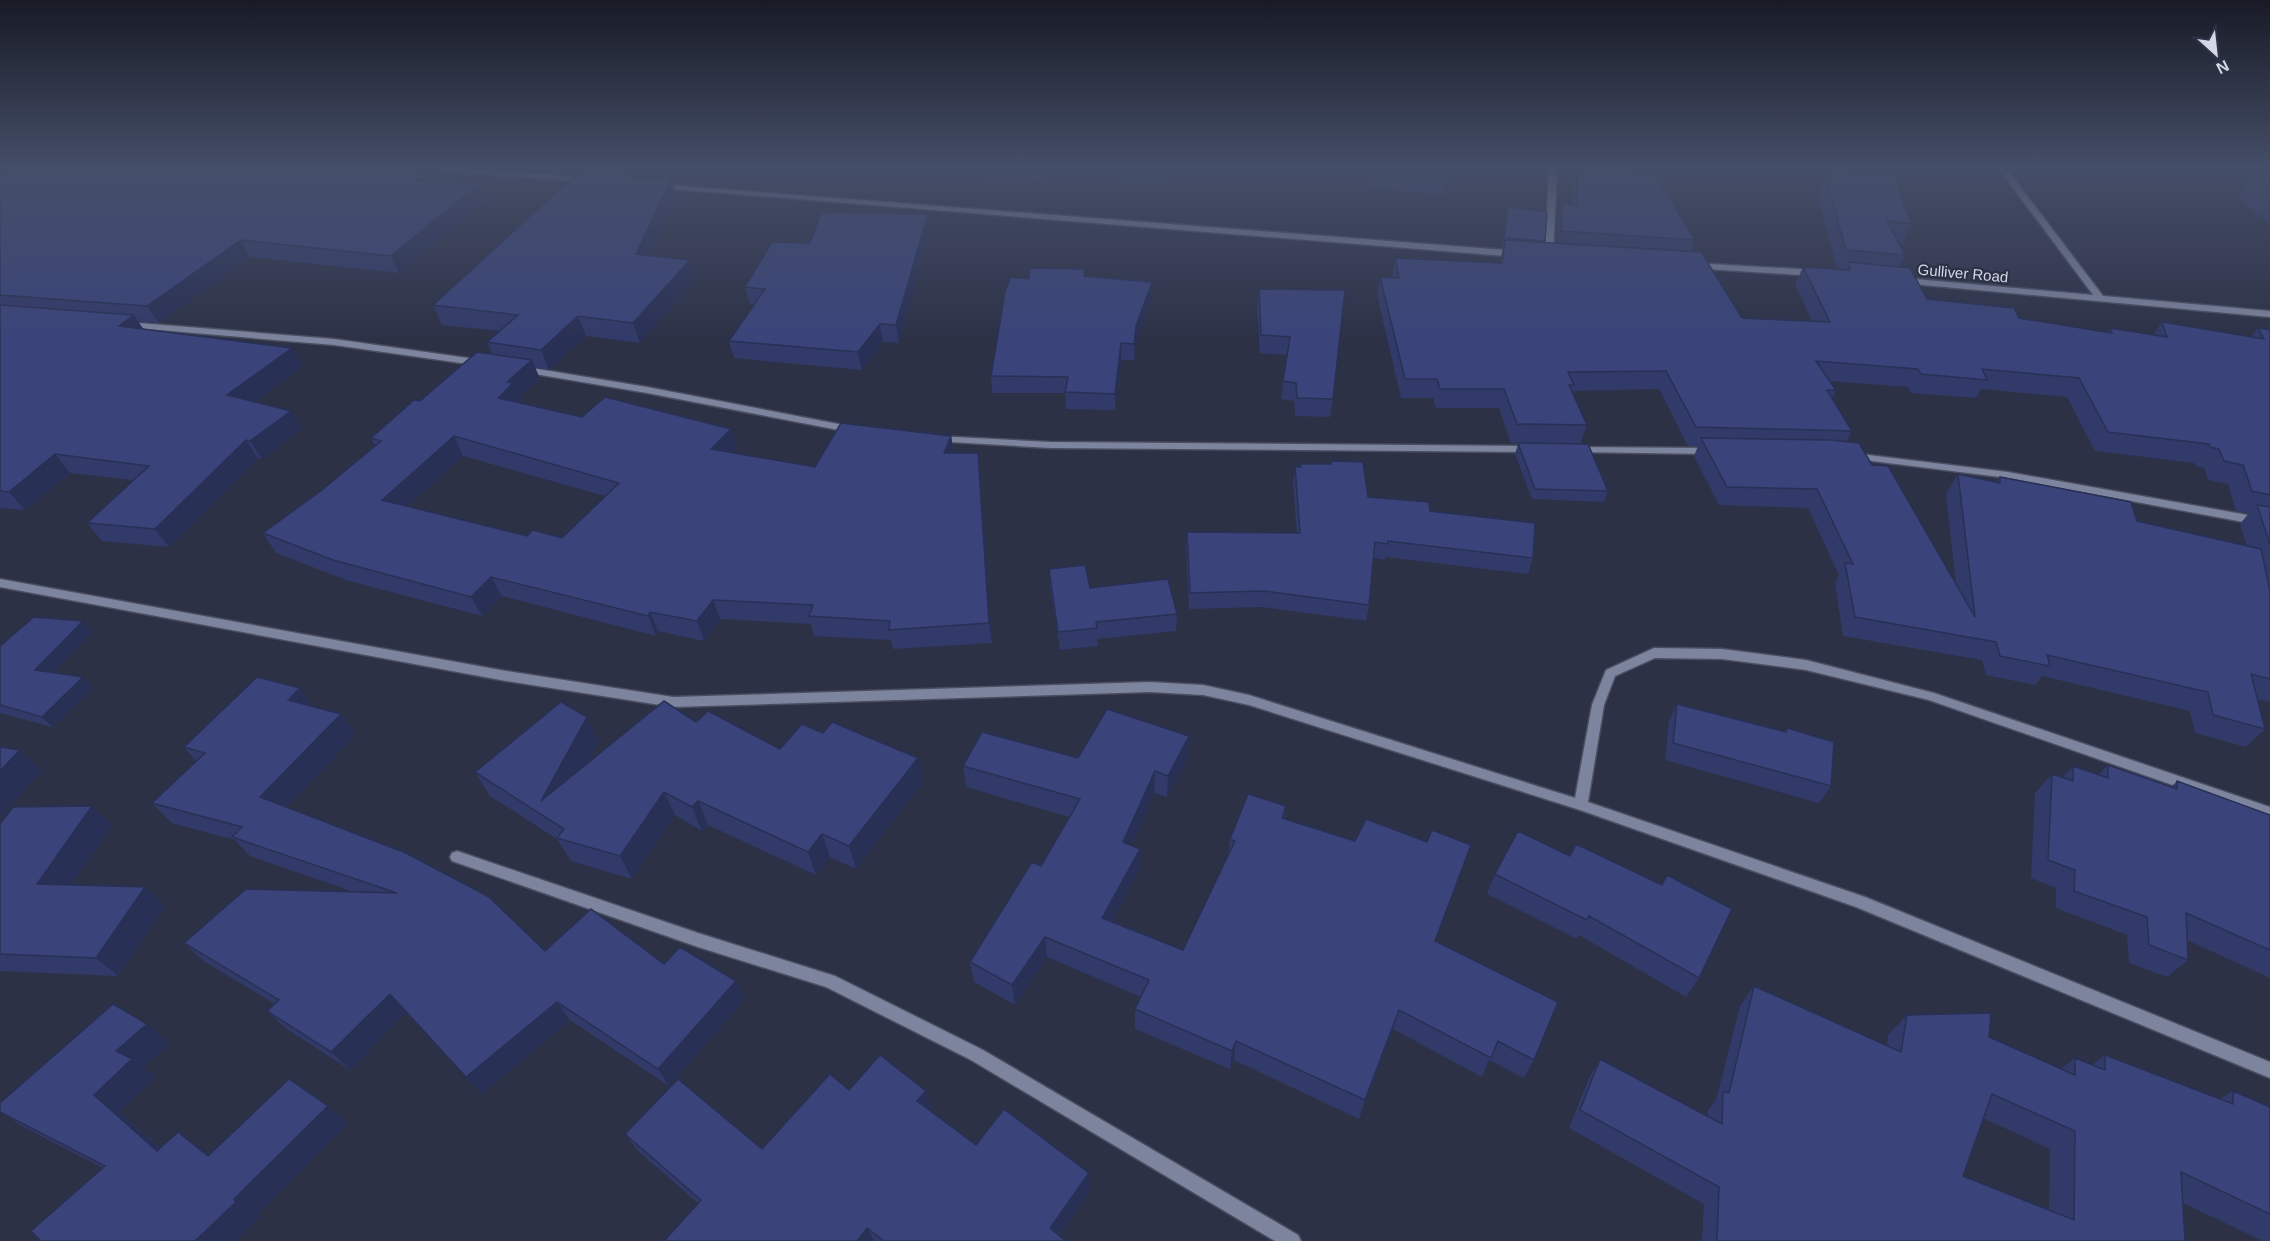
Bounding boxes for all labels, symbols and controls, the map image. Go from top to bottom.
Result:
north arrow [2186,24,2246,84]
text: N [2214,57,2232,77]
street label: Gulliver Road [1917,261,2009,285]

